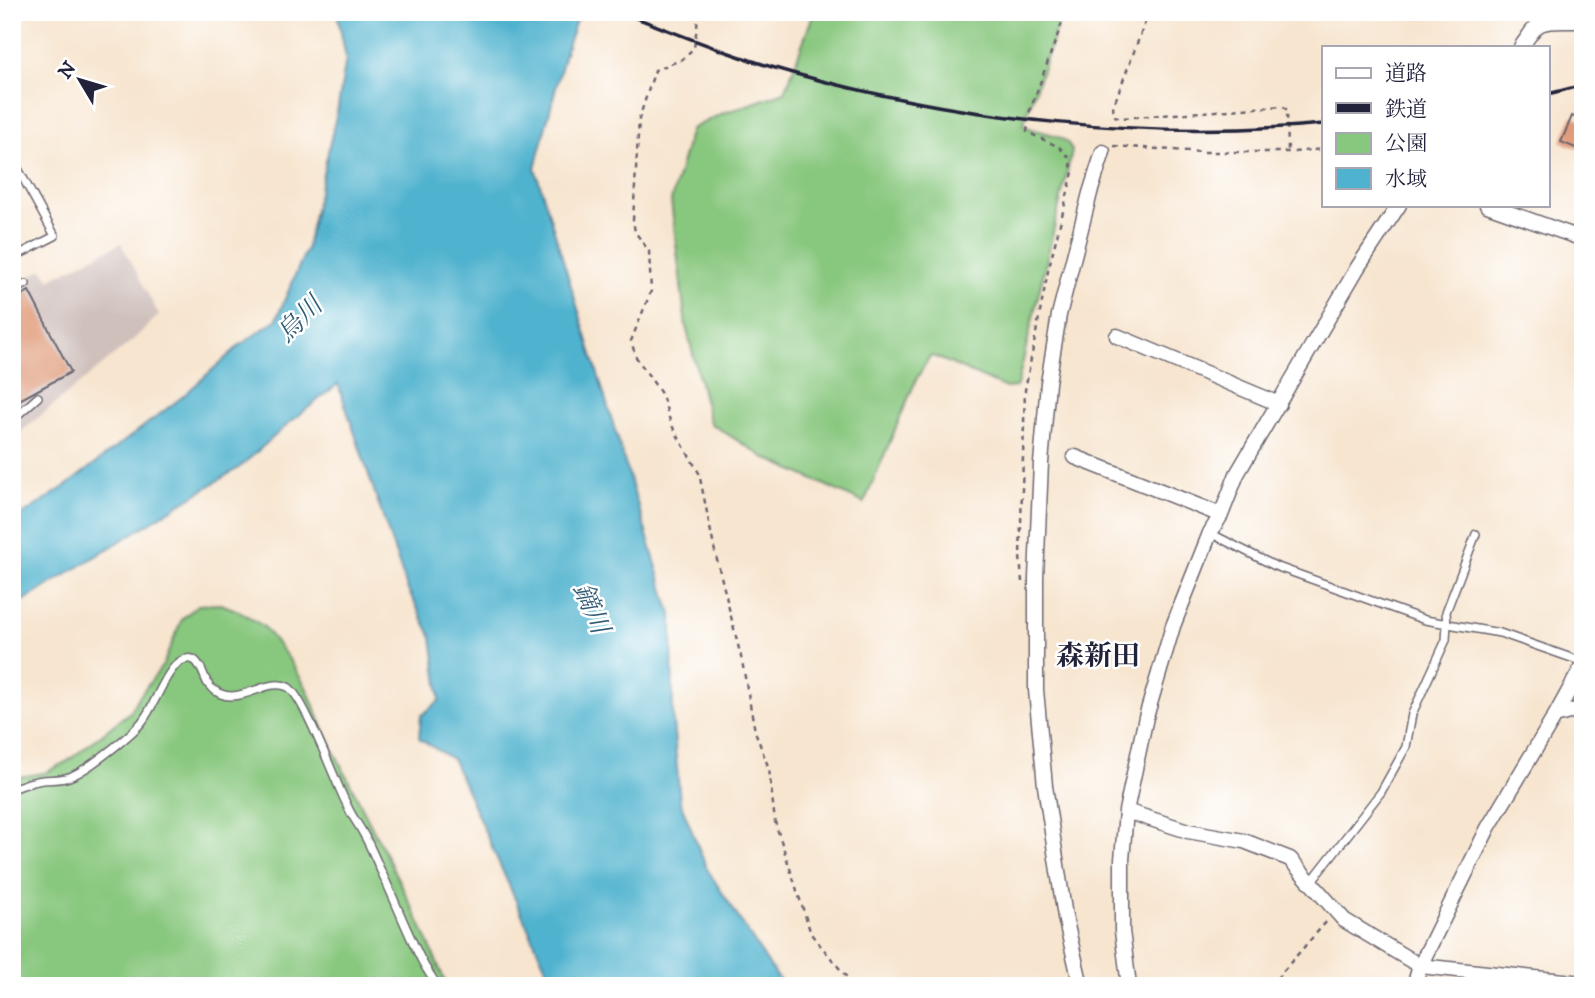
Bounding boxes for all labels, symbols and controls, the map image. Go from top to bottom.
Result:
north arrow [46,46,116,116]
legend [1322,46,1550,206]
text: N [54,57,82,84]
text: 道路 [1385,61,1427,87]
text: 鉄道 [1385,97,1427,123]
text: 公園 [1385,131,1427,157]
text: 水域 [1385,167,1427,193]
water label: 烏川 [270,288,332,350]
water label: 鏑川 [565,578,617,642]
district label: 森新田 [1056,639,1140,674]

